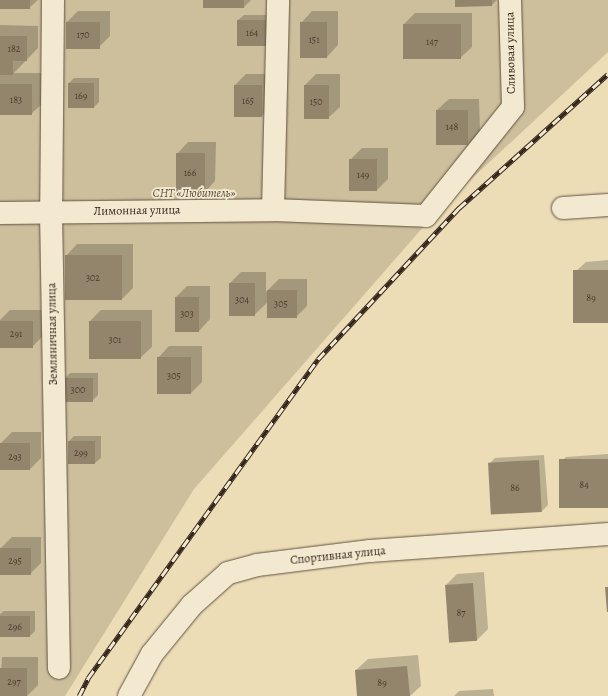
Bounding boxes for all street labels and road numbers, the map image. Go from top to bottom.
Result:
street label: Сливовая улица [503,12,519,94]
street label: Лимонная улица [93,203,181,219]
street label: Земляничная улица [45,283,61,385]
street label: Спортивная улица [290,544,386,568]

